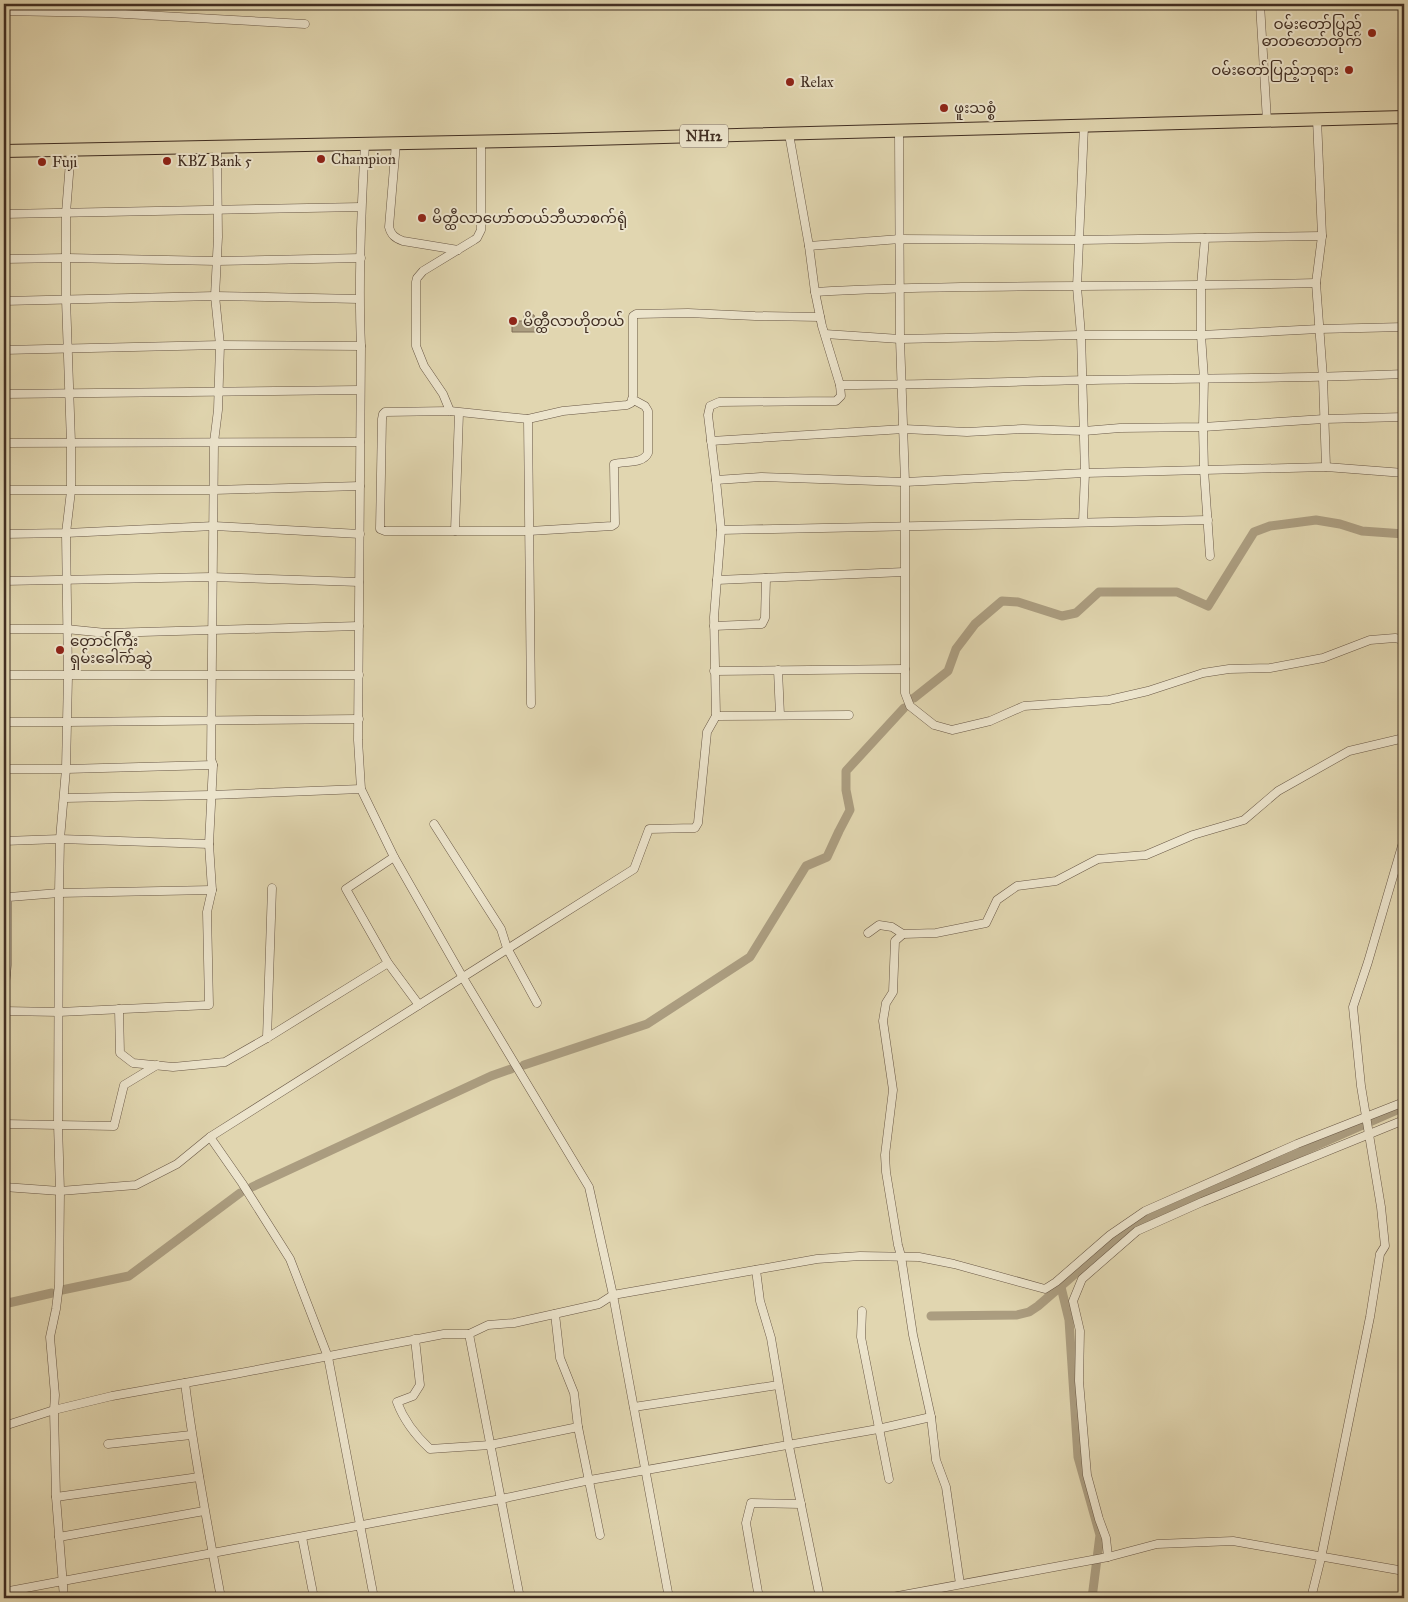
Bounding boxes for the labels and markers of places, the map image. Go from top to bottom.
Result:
place label: ဝမ်းတော်ပြည့် ဓာတ်တော်တိုက် [1262,14,1362,53]
marker: ဝမ်းတော်ပြည့် ဓာတ်တော်တိုက် [1366,27,1378,39]
place label: ဝမ်းတော်ပြည့်ဘုရား [1211,60,1339,82]
marker: ဝမ်းတော်ပြည့်ဘုရား [1343,64,1355,76]
place label: Relax [800,73,834,91]
marker: Relax [784,76,796,88]
place label: ဖူးသစ္စံ [954,99,996,120]
marker: ဖူးသစ္စံ [938,102,950,114]
place label: Champion [331,150,396,168]
place label: KBZ Bank 5 [177,152,252,170]
place label: Fuji [52,153,77,171]
marker: Champion [315,153,327,165]
marker: KBZ Bank 5 [161,155,173,167]
marker: Fuji [36,156,48,168]
place label: မိတ္ထီလာဟော်တယ်ဘီယာစက်ရုံ [432,208,627,230]
marker: မိတ္ထီလာဟော်တယ်ဘီယာစက်ရုံ [416,212,428,224]
place label: မိတ္ထီလာဟိုတယ် [523,311,624,333]
marker: မိတ္ထီလာဟိုတယ် [507,315,519,327]
place label: တောင်ကြီး ရှမ်းခေါက်ဆွဲ [70,631,153,670]
marker: တောင်ကြီး ရှမ်းခေါက်ဆွဲ [54,644,66,656]

